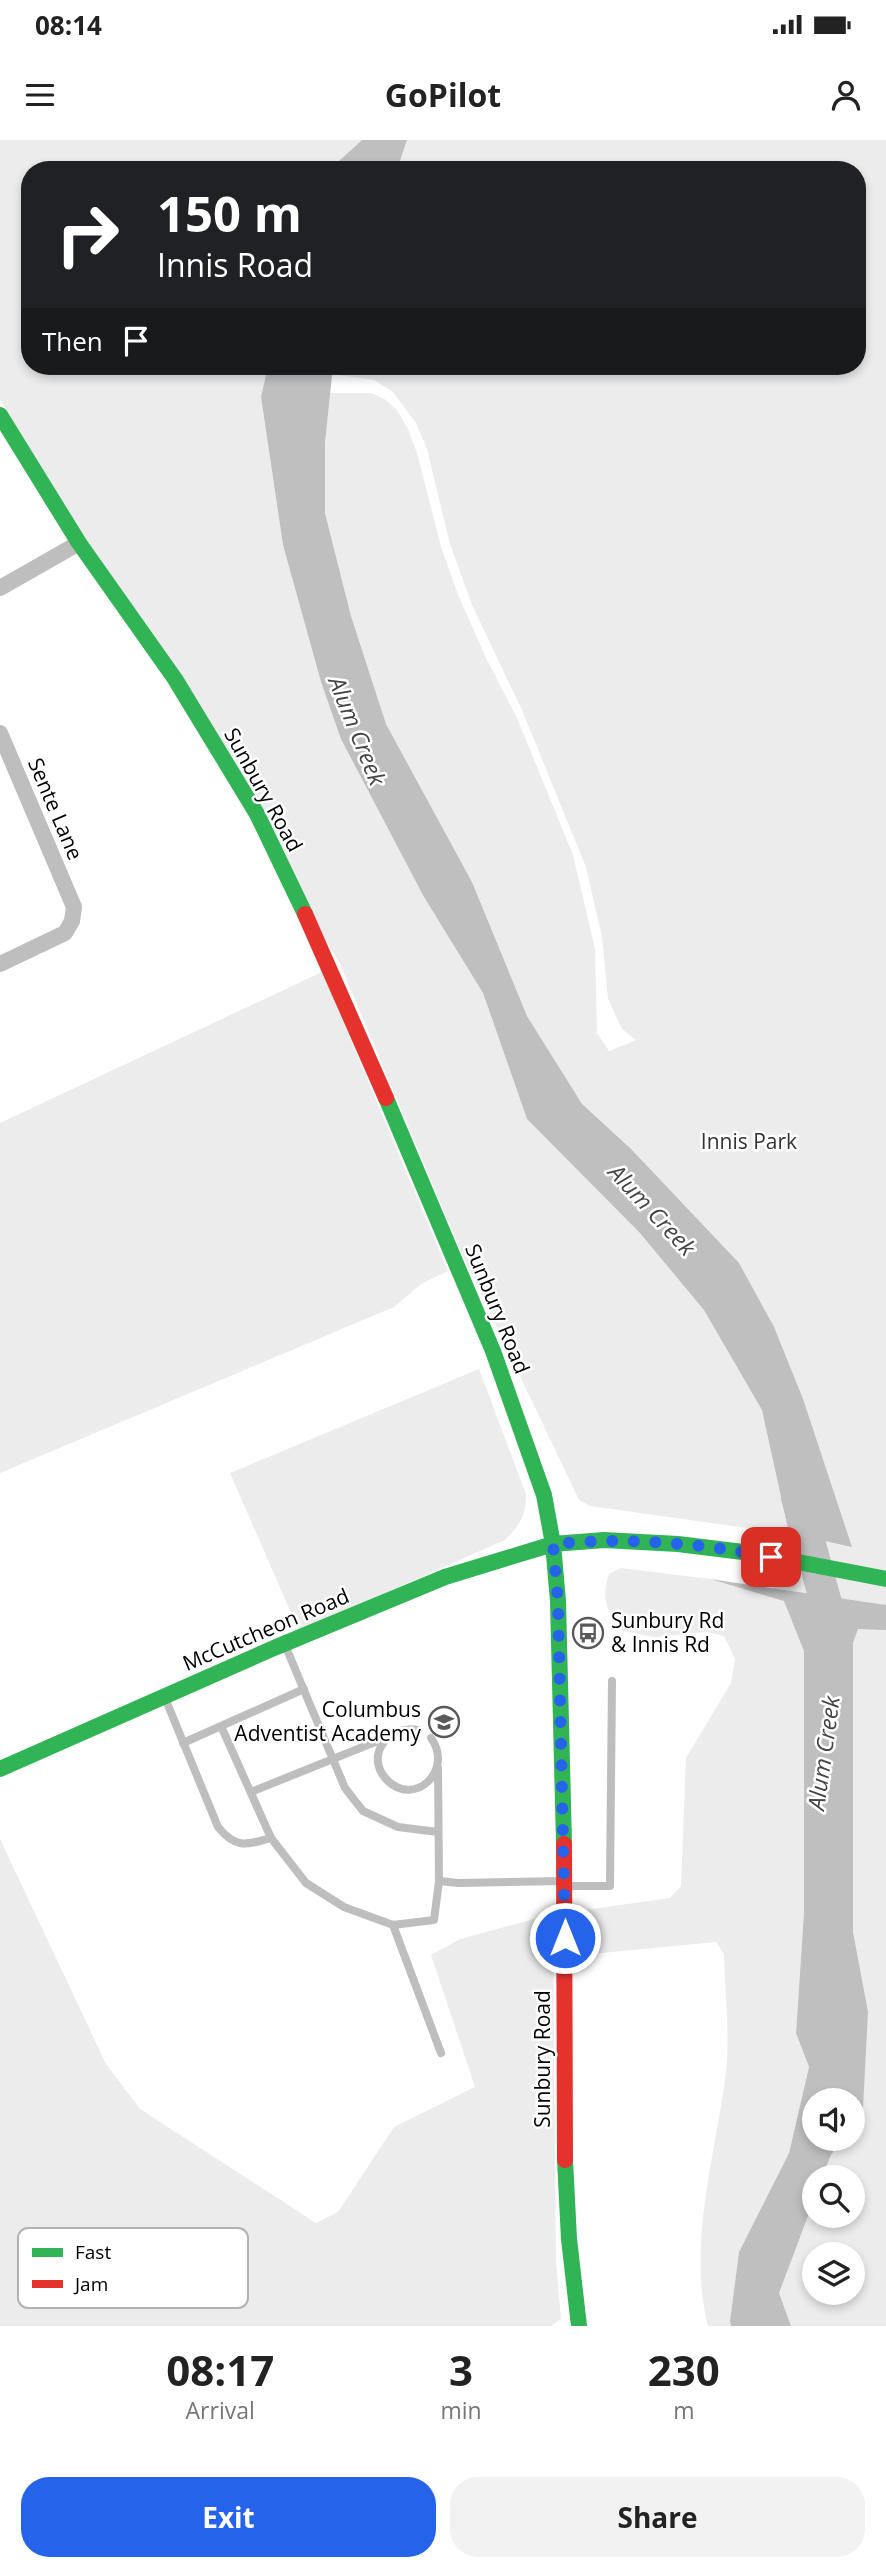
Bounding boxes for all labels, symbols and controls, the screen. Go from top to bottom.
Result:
text: 08:14 [35,7,102,43]
text: GoPilot [385,73,501,116]
icon: menu [21,76,59,114]
icon: person [827,76,865,114]
text: 150 m [157,180,302,246]
icon: right [42,189,133,280]
text: Innis Road [157,243,313,286]
icon: arrive [117,322,155,360]
text: Then [42,323,103,359]
water label: Alum Creek [321,670,395,791]
street label: Sunbury Road [218,723,309,857]
street label: Sente Lane [22,753,90,864]
park label: Innis Park [701,1127,797,1155]
water label: Alum Creek [601,1155,704,1263]
street label: Sunbury Road [459,1240,537,1378]
pin [741,1527,801,1587]
icon: arrive [752,1538,790,1576]
street label: McCutcheon Road [178,1581,353,1677]
place label: Sunbury Rd & Innis Rd [611,1606,724,1658]
bus stop icon: Sunbury Rd & Innis Rd [571,1616,605,1650]
water label: Alum Creek [799,1693,847,1814]
place label: Columbus Adventist Academy [234,1695,421,1747]
school or university icon: Columbus Adventist Academy [427,1705,461,1739]
position arrow [528,1901,602,1975]
street label: Sunbury Road [528,1990,556,2128]
map controls [802,2088,865,2305]
button: sound [802,2088,865,2151]
button: search [802,2165,865,2228]
legend [18,2228,248,2308]
text: Fast [75,2239,111,2265]
button: layers [802,2242,865,2305]
text: Jam [73,2271,108,2297]
text: 08:17 [166,2341,274,2398]
text: 3 [449,2341,473,2398]
text: 230 [648,2341,720,2398]
text: Arrival [186,2394,255,2426]
text: min [440,2394,482,2426]
text: m [673,2394,694,2426]
button: Exit [21,2477,436,2557]
button: Share [450,2477,865,2557]

